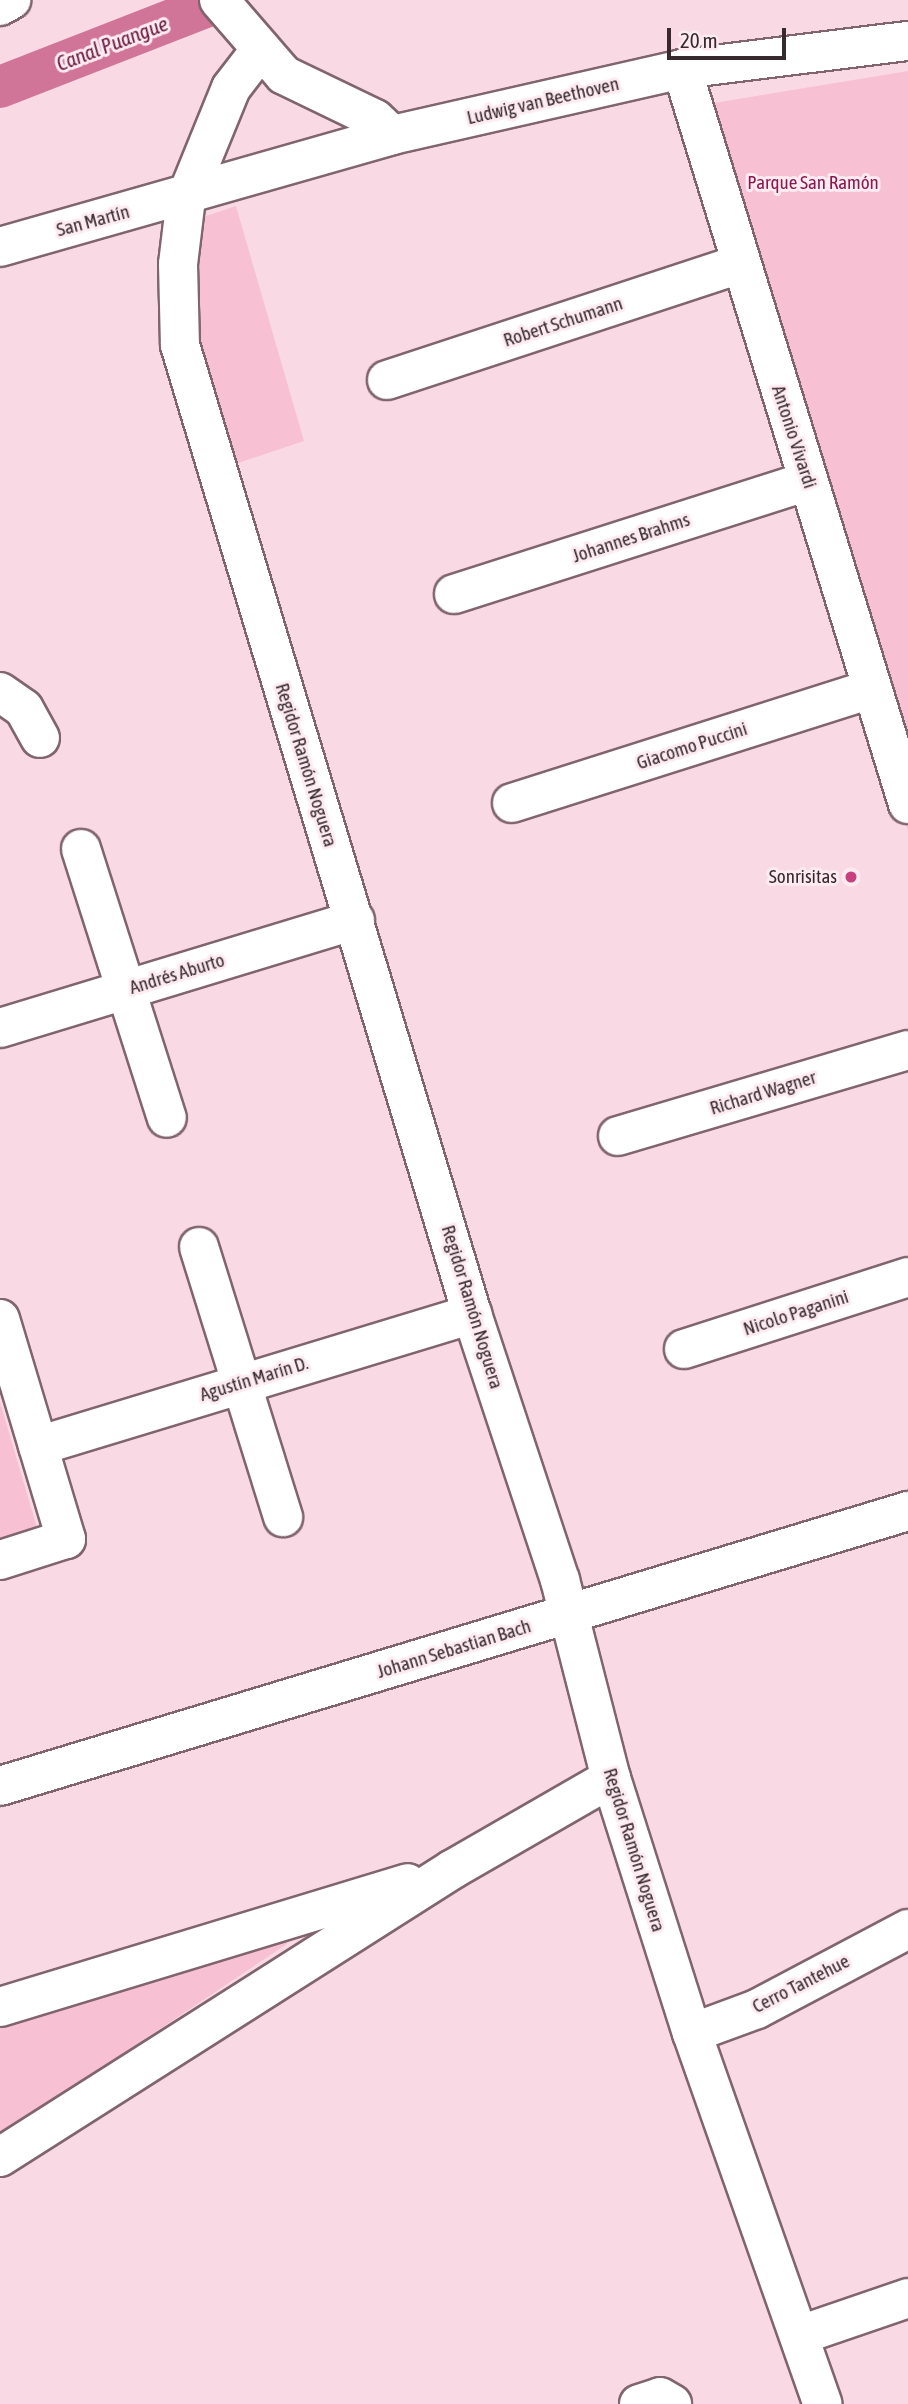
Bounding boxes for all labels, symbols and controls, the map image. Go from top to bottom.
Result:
water label: Canal Puangue [53,10,171,76]
scale bar [670,14,789,58]
text: 20 m [680,28,718,52]
street label: Ludwig van Beethoven [465,72,621,130]
park label: Parque San Ramón [747,172,879,194]
street label: San Martín [54,200,132,242]
street label: Robert Schumann [501,292,625,352]
street label: Antonio Vivardi [767,383,821,491]
street label: Johannes Brahms [569,508,693,568]
street label: Regidor Ramón Noguera [270,681,342,849]
street label: Giacomo Puccini [634,717,750,775]
place label: Sonrisitas [769,866,837,888]
marker: Sonrisitas [843,869,859,885]
street label: Andrés Aburto [127,949,227,999]
street label: Richard Wagner [707,1066,819,1120]
street label: Regidor Ramón Noguera [436,1223,508,1391]
street label: Nicolo Paganini [740,1285,852,1341]
street label: Agustín Marín D. [197,1352,311,1406]
street label: Johann Sebastian Bach [374,1615,534,1683]
street label: Regidor Ramón Noguera [598,1766,670,1934]
street label: Cerro Tantehue [749,1950,853,2018]

